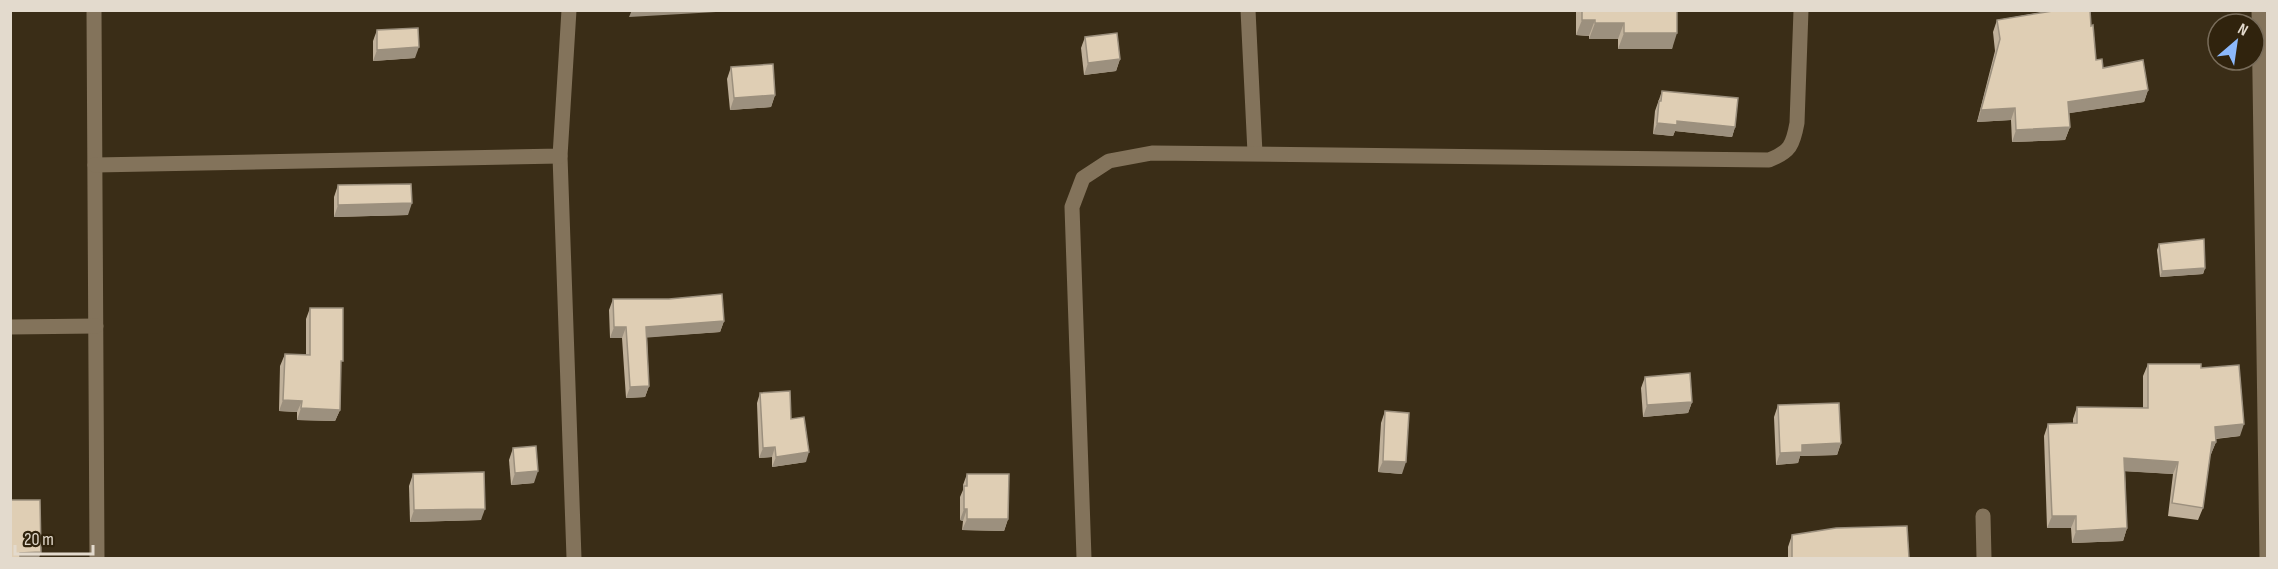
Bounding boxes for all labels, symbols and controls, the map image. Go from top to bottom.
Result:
north arrow [2206,12,2266,72]
text: N [2234,20,2251,41]
scale bar [15,518,93,556]
text: 20 m [24,529,54,550]

